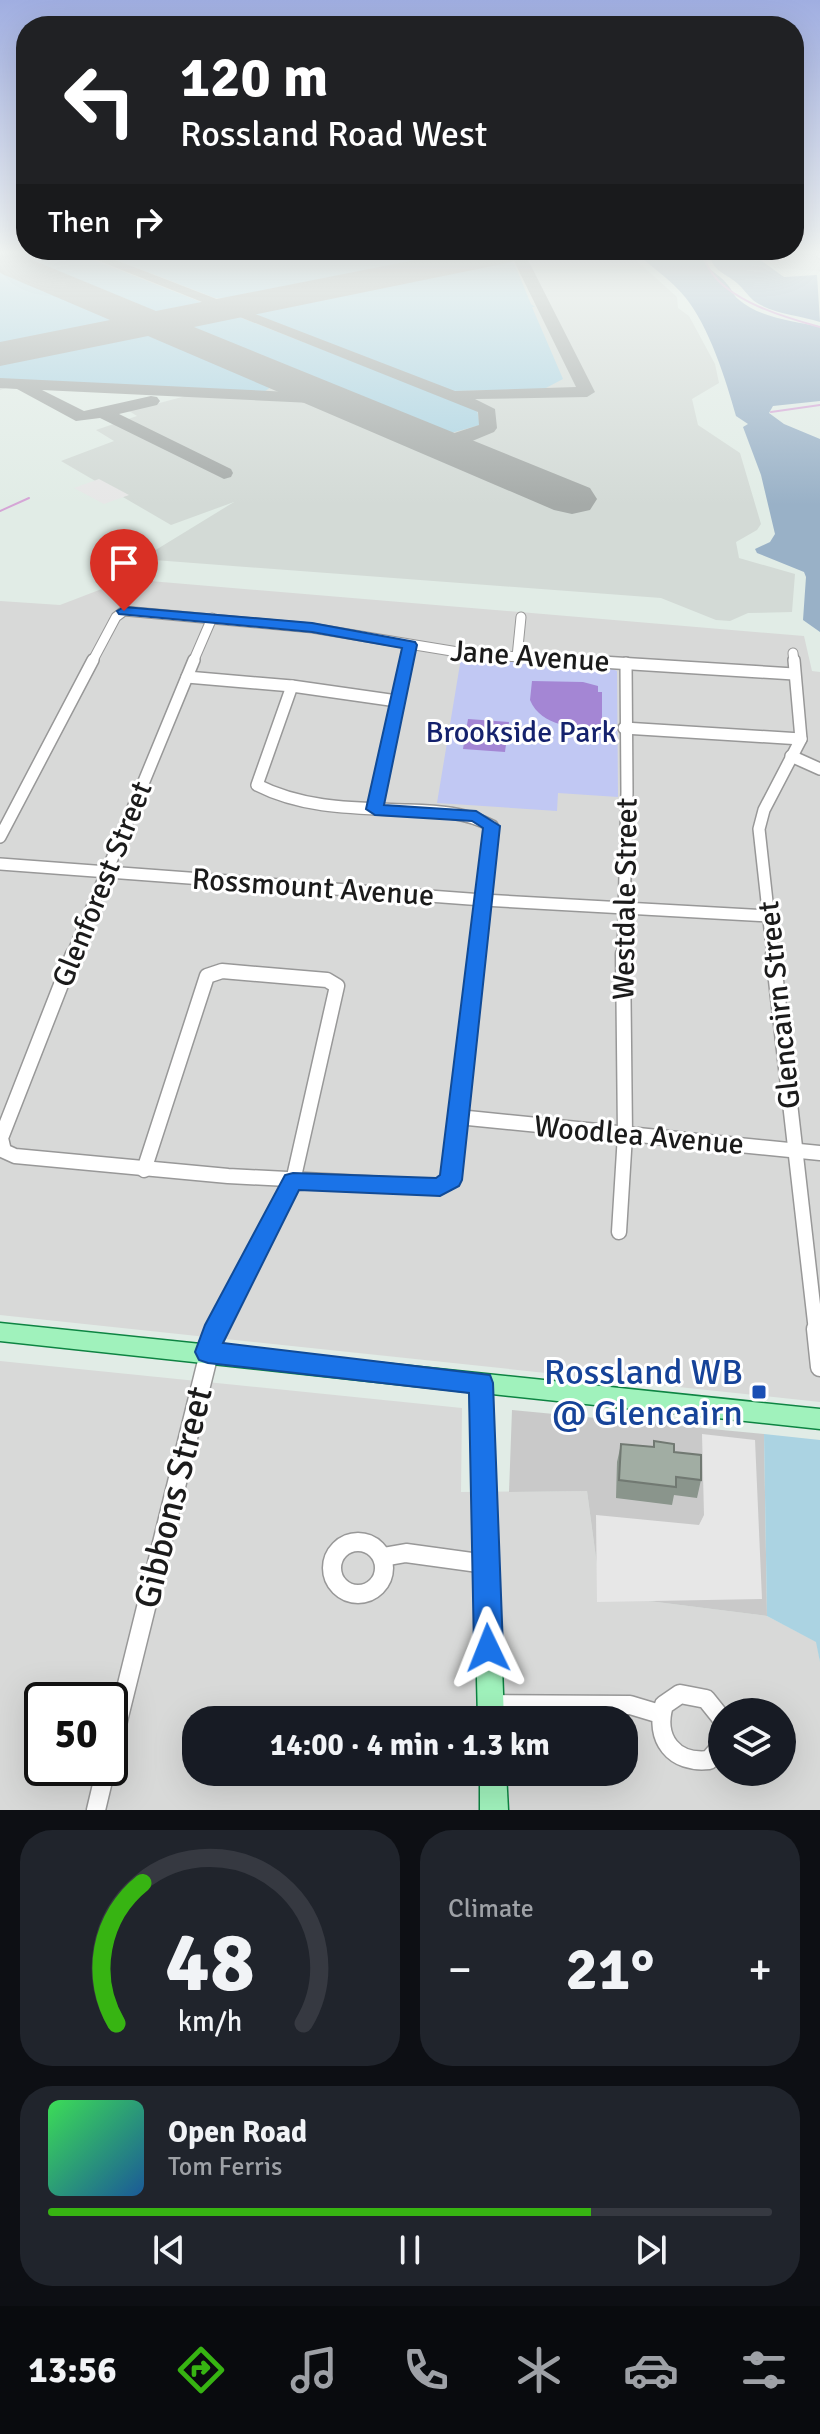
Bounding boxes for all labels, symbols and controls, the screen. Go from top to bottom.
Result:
text: 120 m [180,43,328,112]
icon: left [48,48,152,152]
text: Rossland Road West [180,112,487,157]
icon: right [126,200,170,244]
text: Then [48,204,110,241]
pin [90,529,158,611]
icon: arrive [102,541,146,585]
street label: Jane Avenue [449,632,611,681]
park label: Brookside Park [426,714,616,751]
street label: Glenforest Street [44,776,161,992]
street label: Westdale Street [605,798,646,1000]
street label: Rossmount Avenue [191,861,435,914]
street label: Glencairn Street [750,899,809,1111]
street label: Woodlea Avenue [532,1108,745,1163]
place label: Rossland WB @ Glencairn [544,1350,743,1436]
street label: Gibbons Street [124,1382,223,1613]
marker: Rossland WB @ Glencairn [750,1383,768,1401]
position arrow [446,1606,530,1690]
speed limit sign: 50 [24,1682,128,1786]
map controls [708,1698,796,1786]
button: layers [708,1698,796,1786]
text: 14:00 · 4 min · 1.3 km [270,1727,550,1764]
text: Climate [448,1893,534,1925]
text: 48 [165,1912,255,2014]
text: 21° [566,1933,654,2007]
text: − [448,1943,472,1997]
text: + [748,1943,772,1997]
text: km/h [178,2004,242,2039]
text: Open Road [168,2114,307,2151]
text: Tom Ferris [168,2151,282,2183]
icon: previous [147,2228,191,2272]
icon: pause [388,2228,432,2272]
icon: next [629,2228,673,2272]
icon: directions [173,2342,229,2398]
icon: music [286,2342,342,2398]
icon: phone [398,2342,454,2398]
icon: climate [511,2342,567,2398]
icon: car [623,2342,679,2398]
icon: filters [736,2342,792,2398]
text: 13:56 [28,2348,117,2393]

